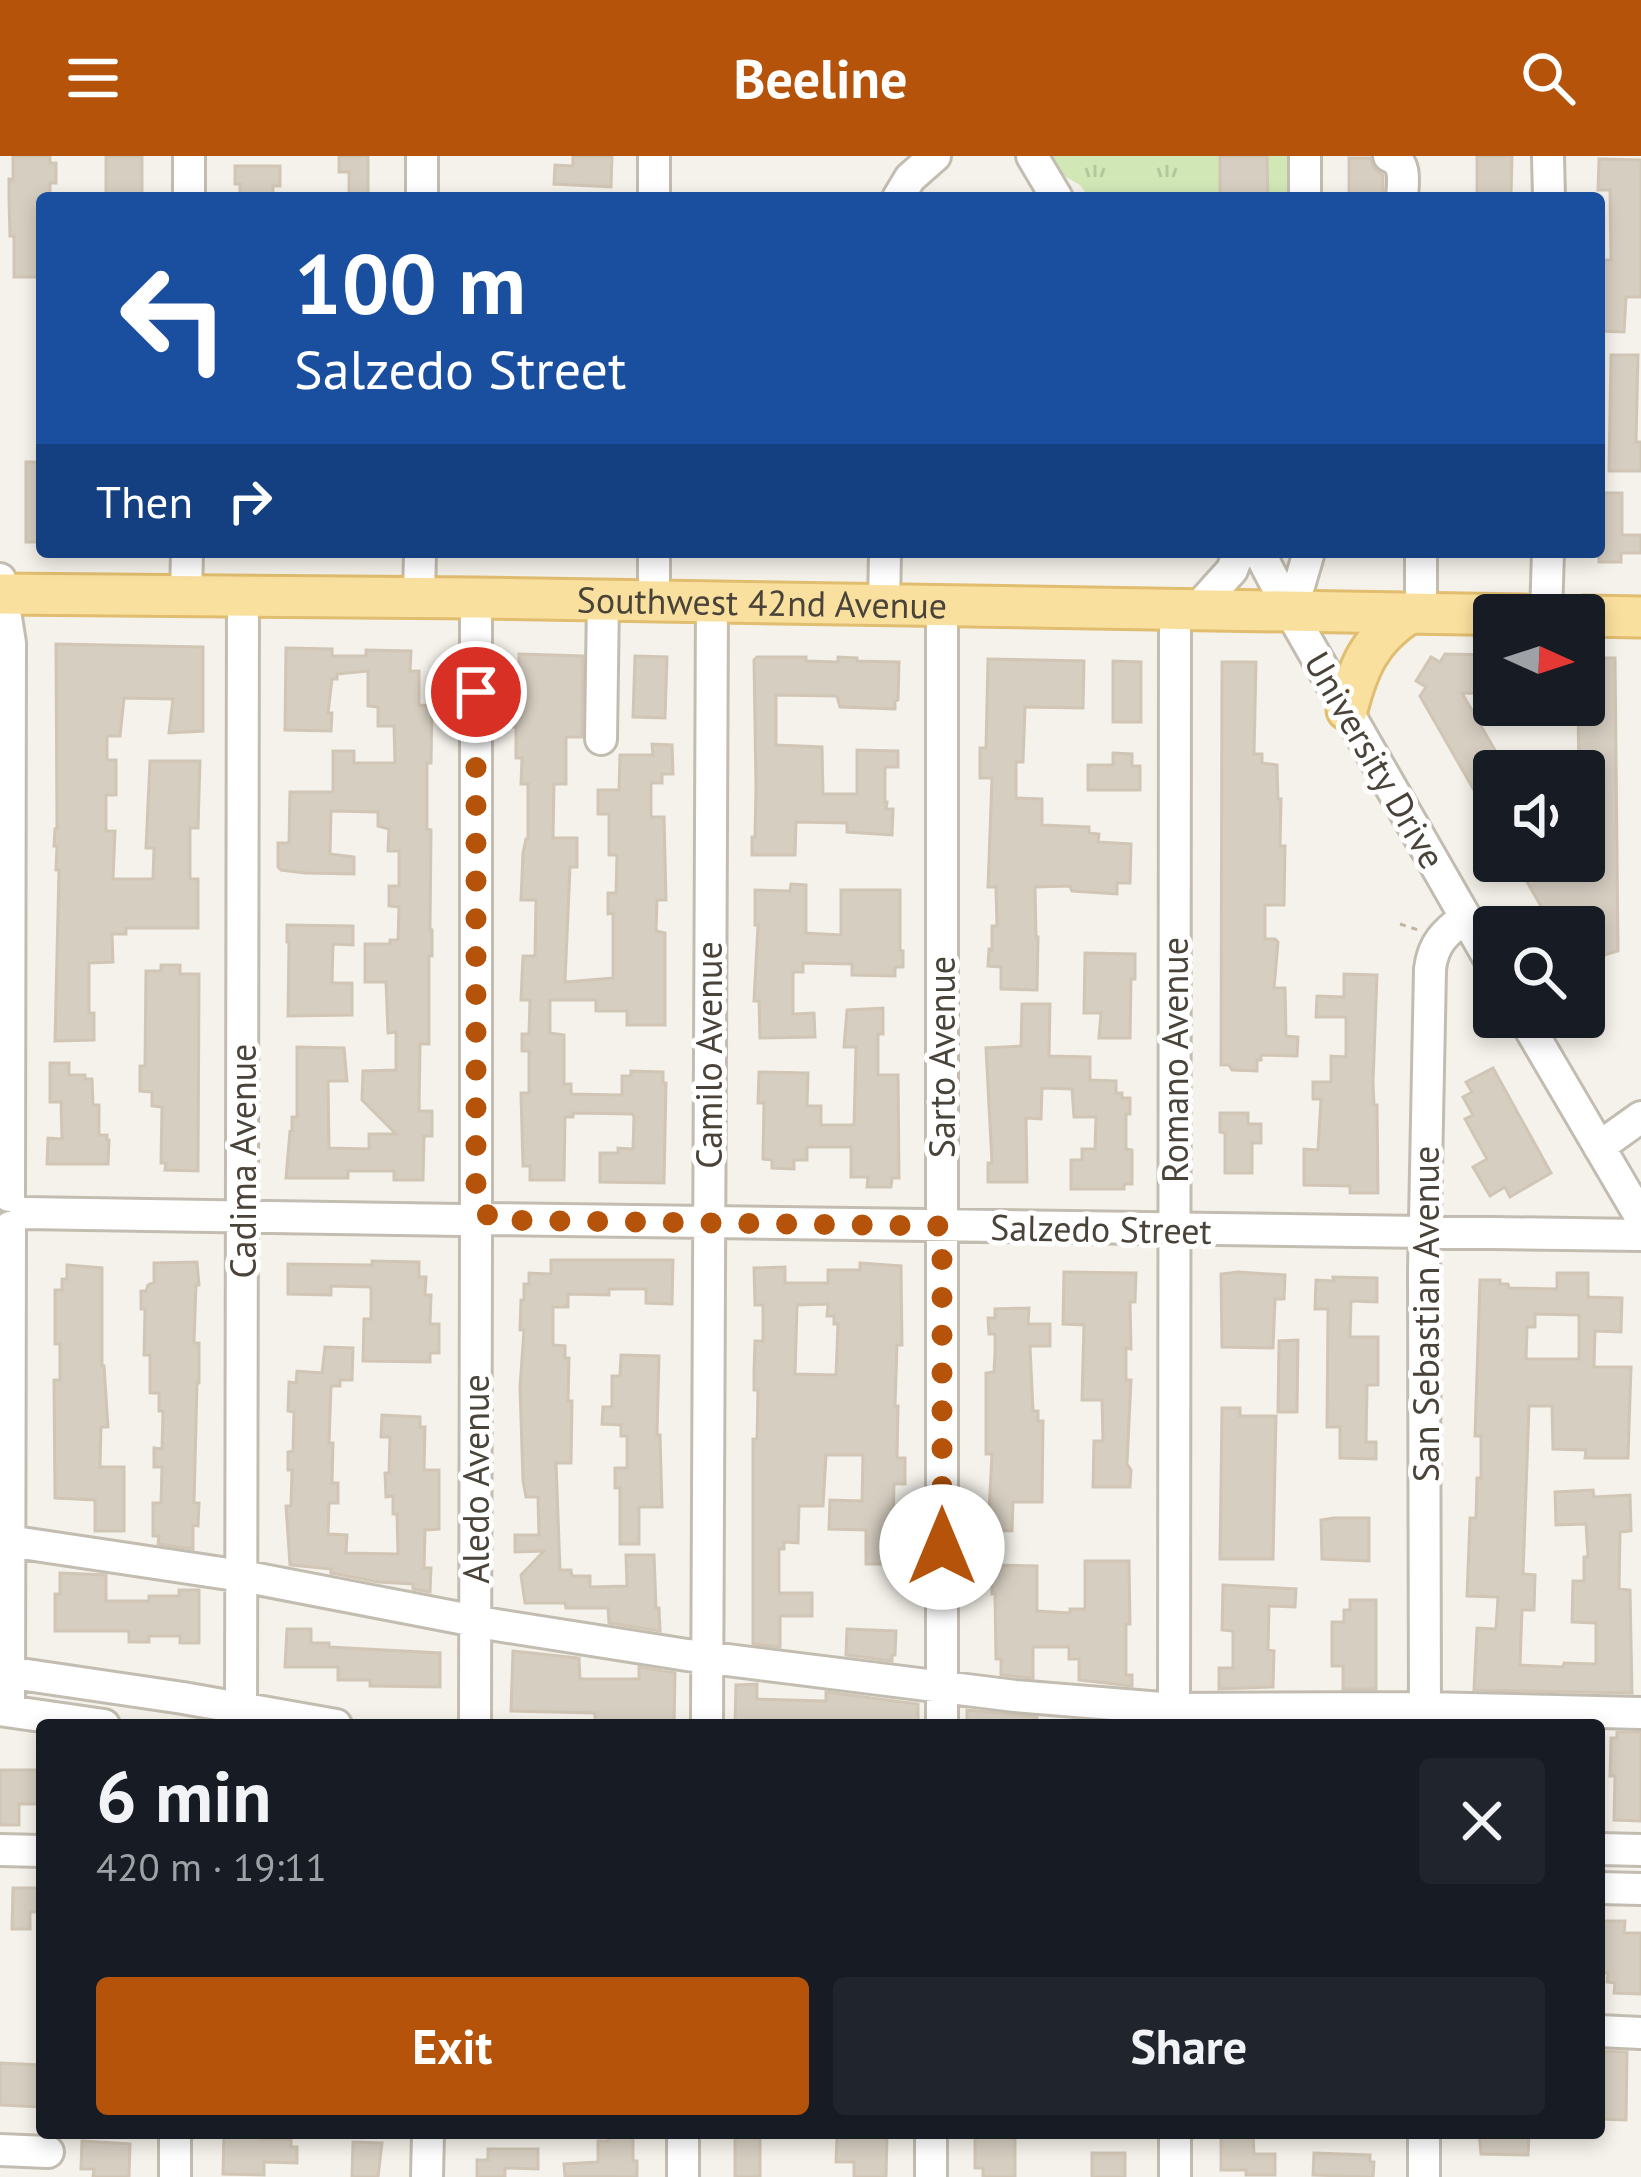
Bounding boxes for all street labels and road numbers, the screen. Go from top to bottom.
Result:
street label: Southwest 42nd Avenue [576,576,948,629]
street label: University Drive [1294,643,1457,877]
street label: Romano Avenue [1151,937,1198,1183]
street label: Camilo Avenue [685,941,732,1169]
street label: Sarto Avenue [918,956,965,1158]
street label: Cadima Avenue [219,1044,266,1278]
street label: San Sebastian Avenue [1402,1146,1449,1482]
street label: Salzedo Street [990,1203,1212,1254]
street label: Aledo Avenue [452,1374,499,1584]

